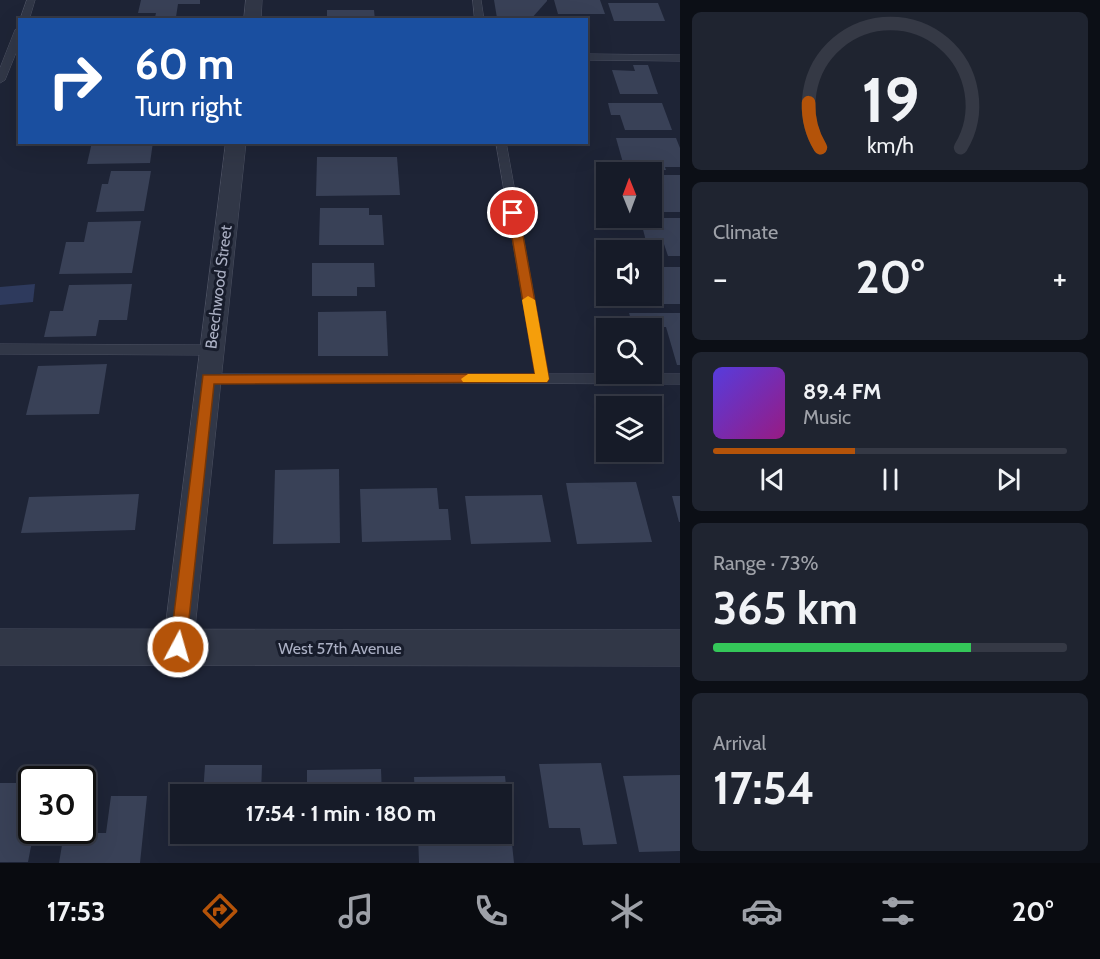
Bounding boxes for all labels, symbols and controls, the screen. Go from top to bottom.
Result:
text: 60 m [135,38,234,90]
icon: right [36,42,114,120]
text: 19 [861,62,919,138]
text: Turn right [135,90,242,123]
text: km/h [867,132,913,158]
north arrow [596,162,662,228]
map controls [596,162,662,462]
pin [487,187,538,238]
icon: arrive [496,196,529,229]
text: Climate [713,220,778,244]
street label: Beechwood Street [201,224,236,350]
button: sound [596,240,662,306]
text: 20° [856,250,924,304]
text: − [713,258,728,298]
text: + [1052,258,1067,298]
button: search [596,318,662,384]
text: 89.4 FM [803,378,881,405]
button: layers [596,396,662,462]
text: Music [803,405,851,429]
icon: previous [756,463,789,496]
icon: pause [874,463,907,496]
icon: next [992,463,1025,496]
text: Range · 73% [713,551,819,575]
text: 365 km [713,581,858,635]
position arrow [146,615,210,679]
street label: West 57th Avenue [278,639,402,658]
text: Arrival [713,731,766,755]
text: 17:54 [713,761,815,815]
speed limit sign: 30 [18,766,96,844]
text: 17:54 · 1 min · 180 m [246,800,436,827]
icon: directions [199,890,241,932]
icon: music [335,890,377,932]
icon: phone [470,890,512,932]
icon: climate [606,890,648,932]
icon: car [741,890,783,932]
icon: filters [877,890,919,932]
text: 17:53 [47,895,106,928]
text: 20° [1012,895,1053,928]

